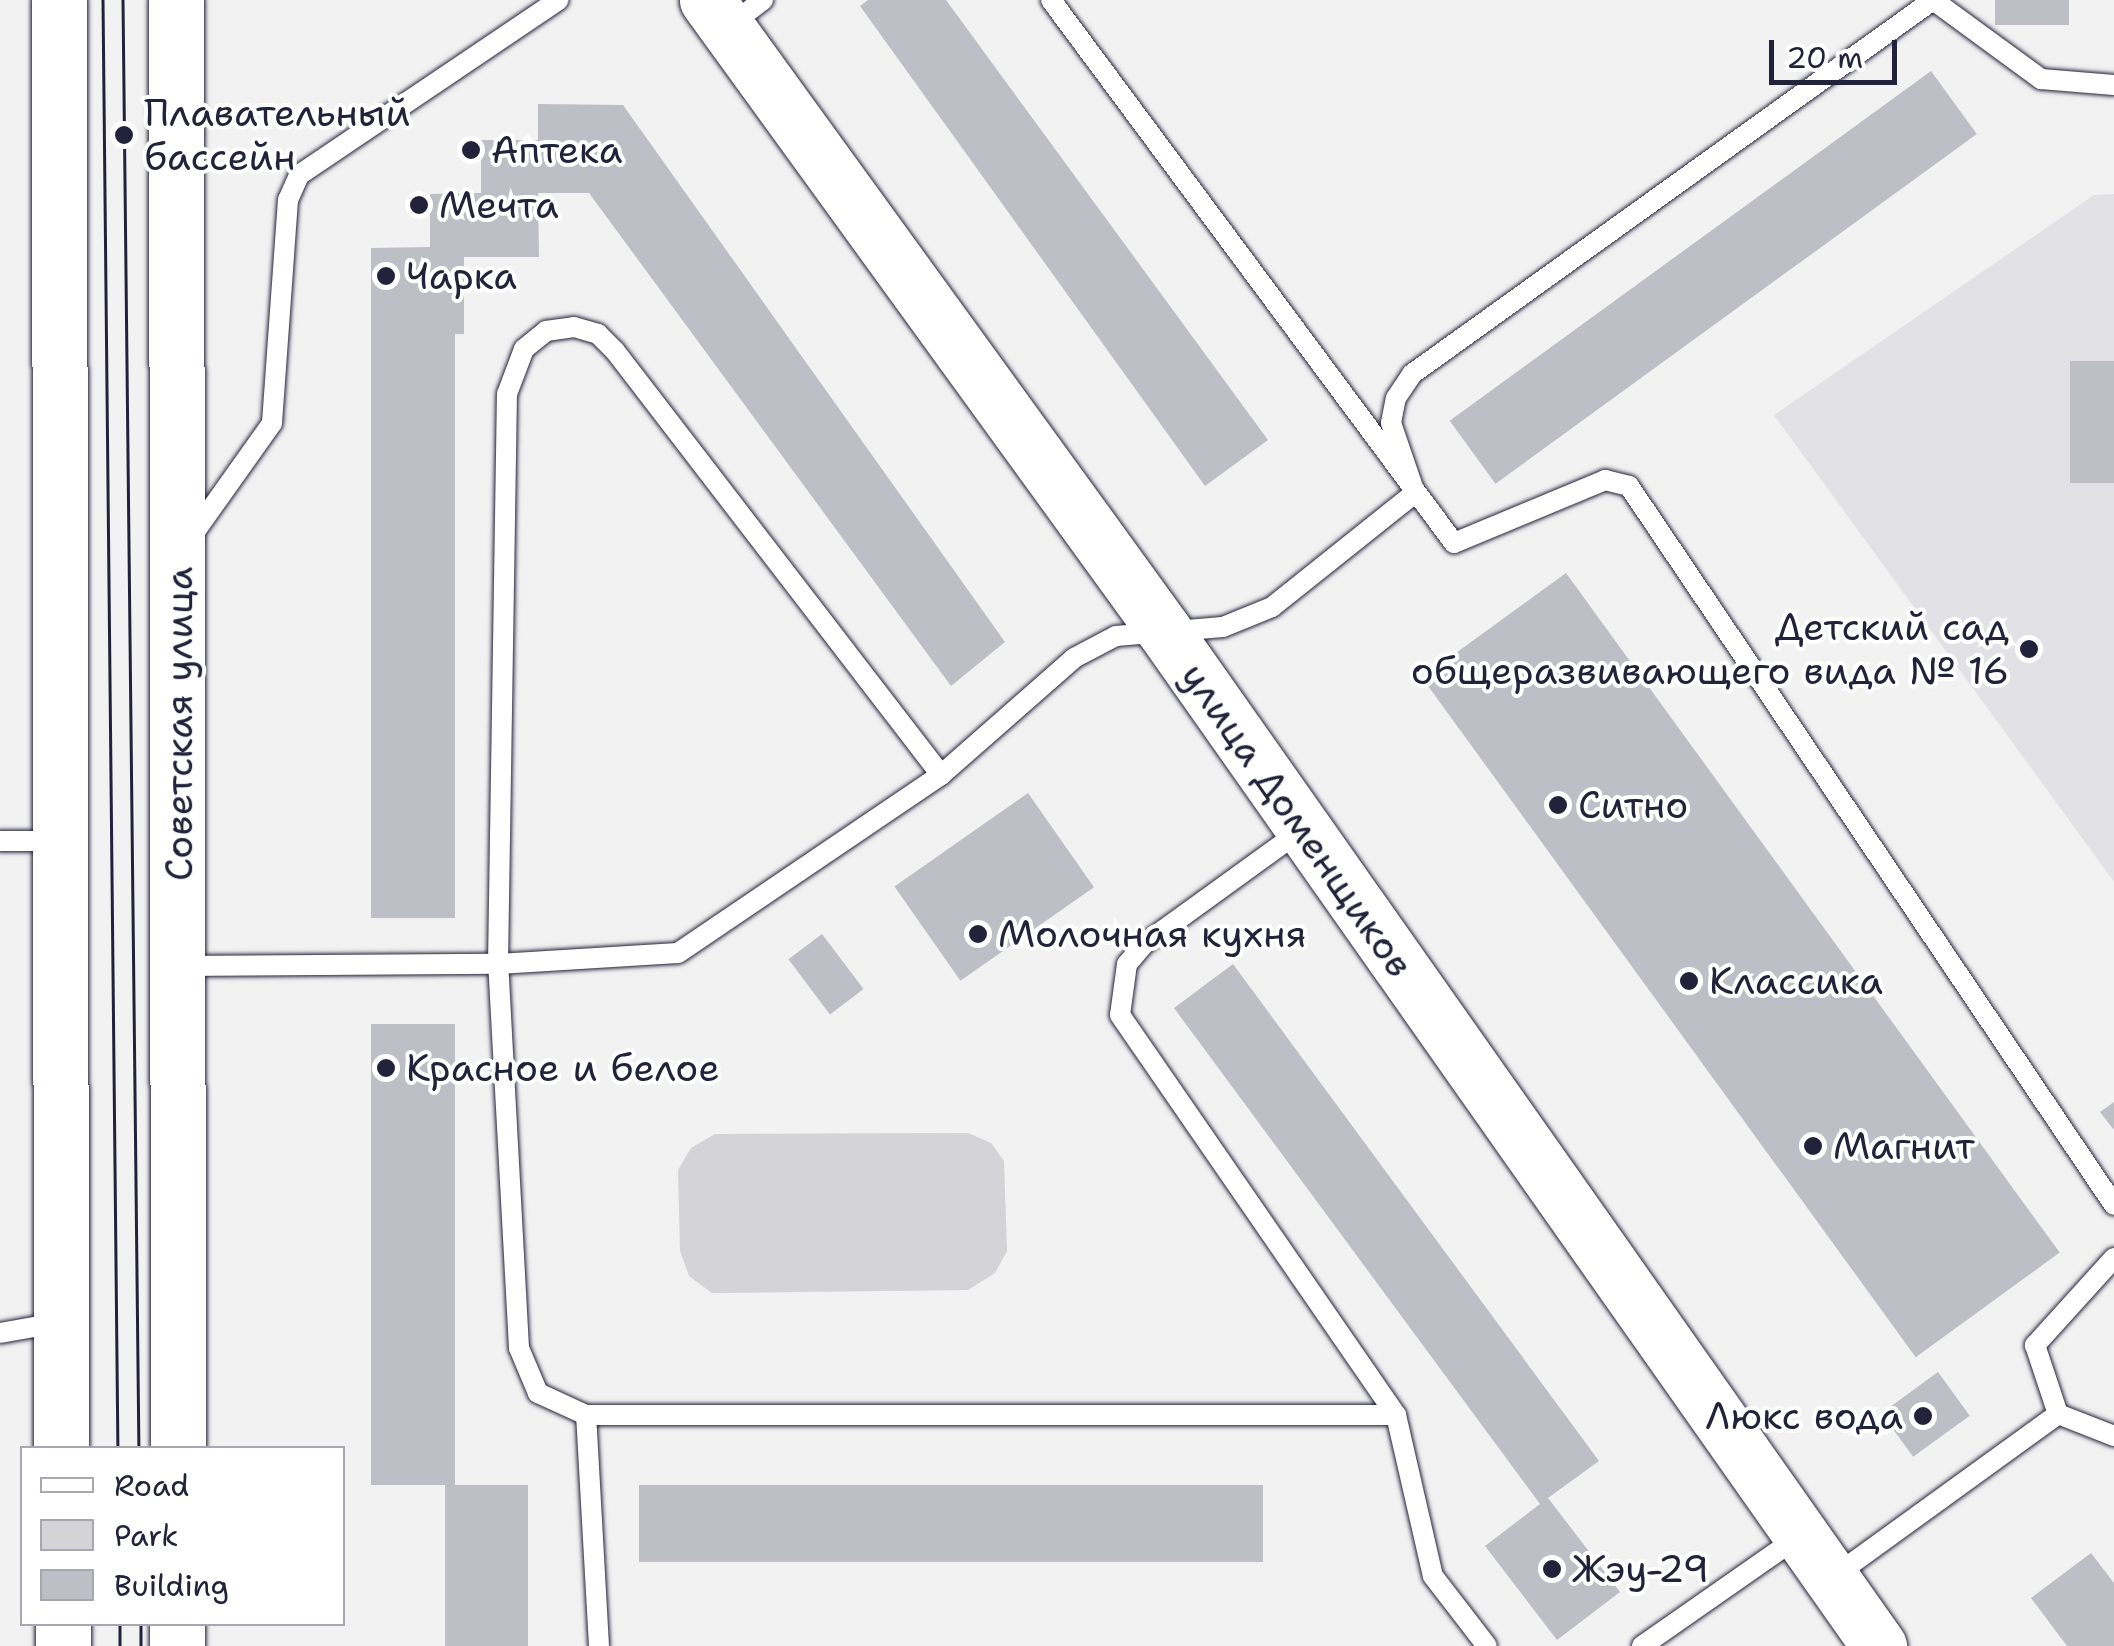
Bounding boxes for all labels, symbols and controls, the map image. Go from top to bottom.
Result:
scale bar [1774,20,1902,82]
text: 20 m [1786,37,1863,78]
place label: Плавательный бассейн [144,90,410,180]
marker: Плавательный бассейн [113,124,135,146]
place label: Аптека [491,127,622,173]
marker: Аптека [460,139,482,161]
place label: Мечта [439,182,559,228]
marker: Мечта [408,194,430,216]
place label: Чарка [406,253,517,299]
marker: Чарка [375,265,397,287]
street label: Советская улица [156,567,202,881]
place label: Детский сад общеразвивающего вида № 16 [1411,604,2009,694]
marker: Детский сад общеразвивающего вида № 16 [2018,638,2040,660]
street label: улица Доменщиков [1171,654,1423,986]
place label: Ситно [1578,782,1688,828]
marker: Ситно [1547,794,1569,816]
place label: Молочная кухня [998,911,1307,957]
marker: Молочная кухня [967,923,989,945]
place label: Классика [1709,958,1883,1004]
marker: Классика [1678,970,1700,992]
place label: Красное и белое [406,1045,720,1091]
marker: Красное и белое [375,1057,397,1079]
place label: Магнит [1833,1123,1975,1169]
marker: Магнит [1802,1135,1824,1157]
place label: Люкс вода [1705,1393,1903,1439]
marker: Люкс вода [1912,1405,1934,1427]
legend [20,1446,345,1626]
text: Road [114,1465,189,1506]
text: Park [114,1515,178,1556]
place label: Жэу-29 [1572,1546,1709,1592]
marker: Жэу-29 [1541,1558,1563,1580]
text: Building [114,1565,229,1606]

